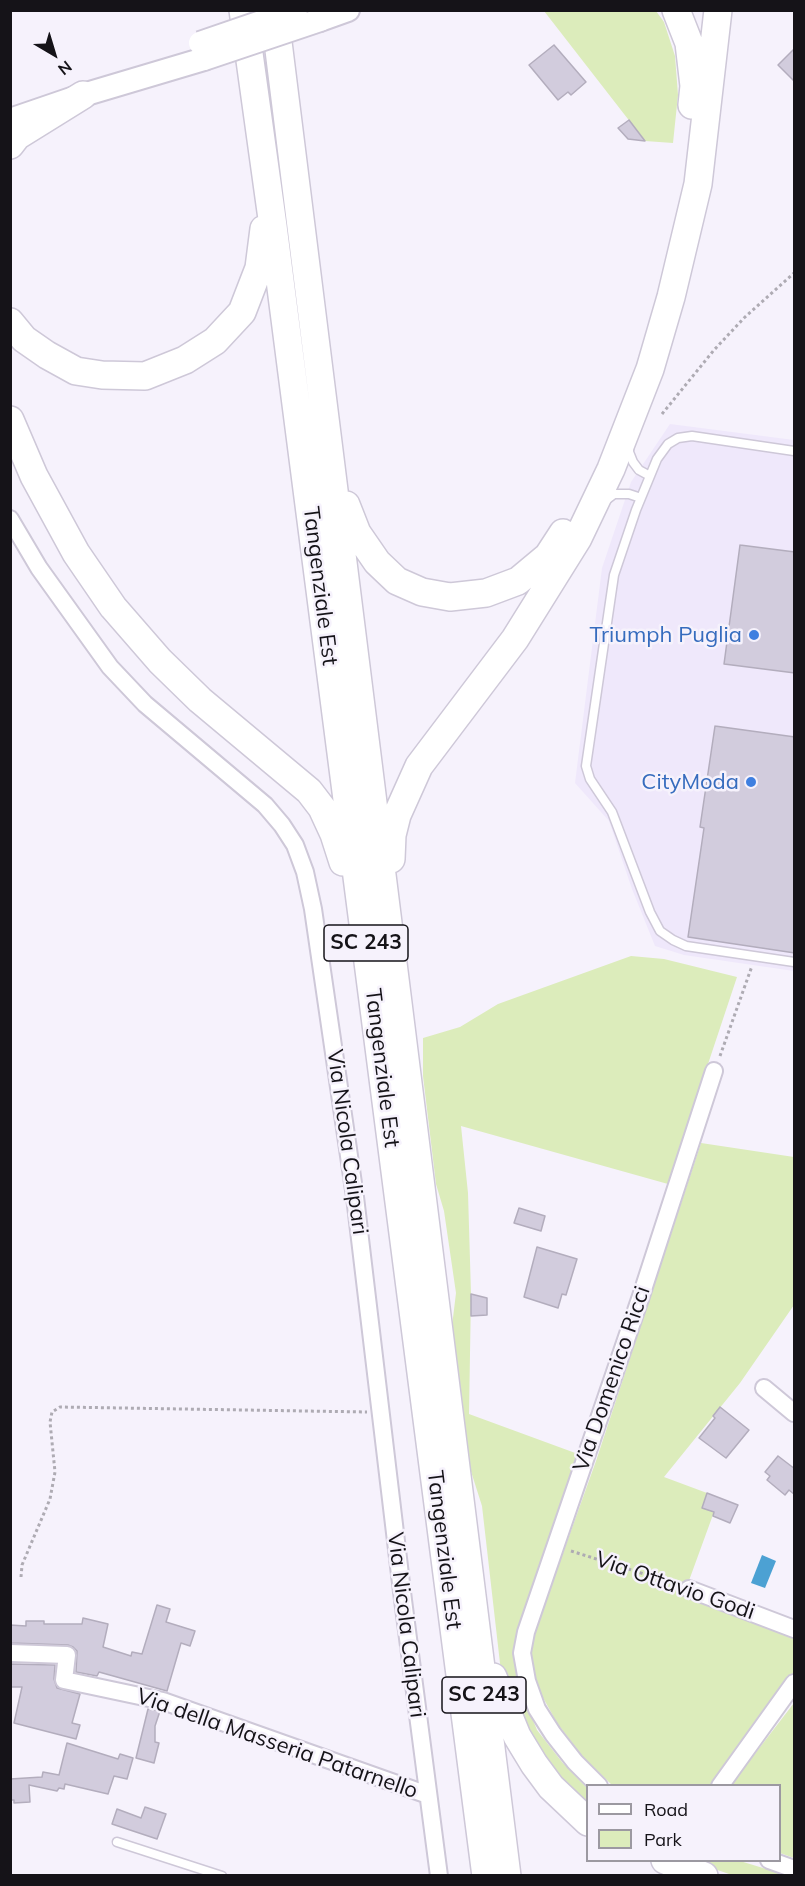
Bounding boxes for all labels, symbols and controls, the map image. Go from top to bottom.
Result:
north arrow [24,24,84,84]
text: N [54,57,76,80]
street label: Tangenziale Est [297,505,343,667]
place label: Triumph Puglia [590,622,742,648]
marker: Triumph Puglia [747,628,761,642]
place label: CityModa [641,769,739,795]
marker: CityModa [744,775,758,789]
road number: SC 243 [324,925,408,961]
street label: Tangenziale Est [359,987,405,1149]
street label: Via Nicola Calipari [321,1048,373,1236]
street label: Via Domenico Ricci [568,1283,656,1475]
street label: Tangenziale Est [421,1469,467,1631]
street label: Via Nicola Calipari [382,1531,430,1719]
street label: Via Ottavio Godi [592,1546,758,1626]
road number: SC 243 [442,1677,526,1713]
street label: Via della Masseria Patarnello [133,1683,421,1805]
legend [586,1784,781,1862]
text: Road [644,1798,688,1821]
text: Park [644,1828,682,1851]

